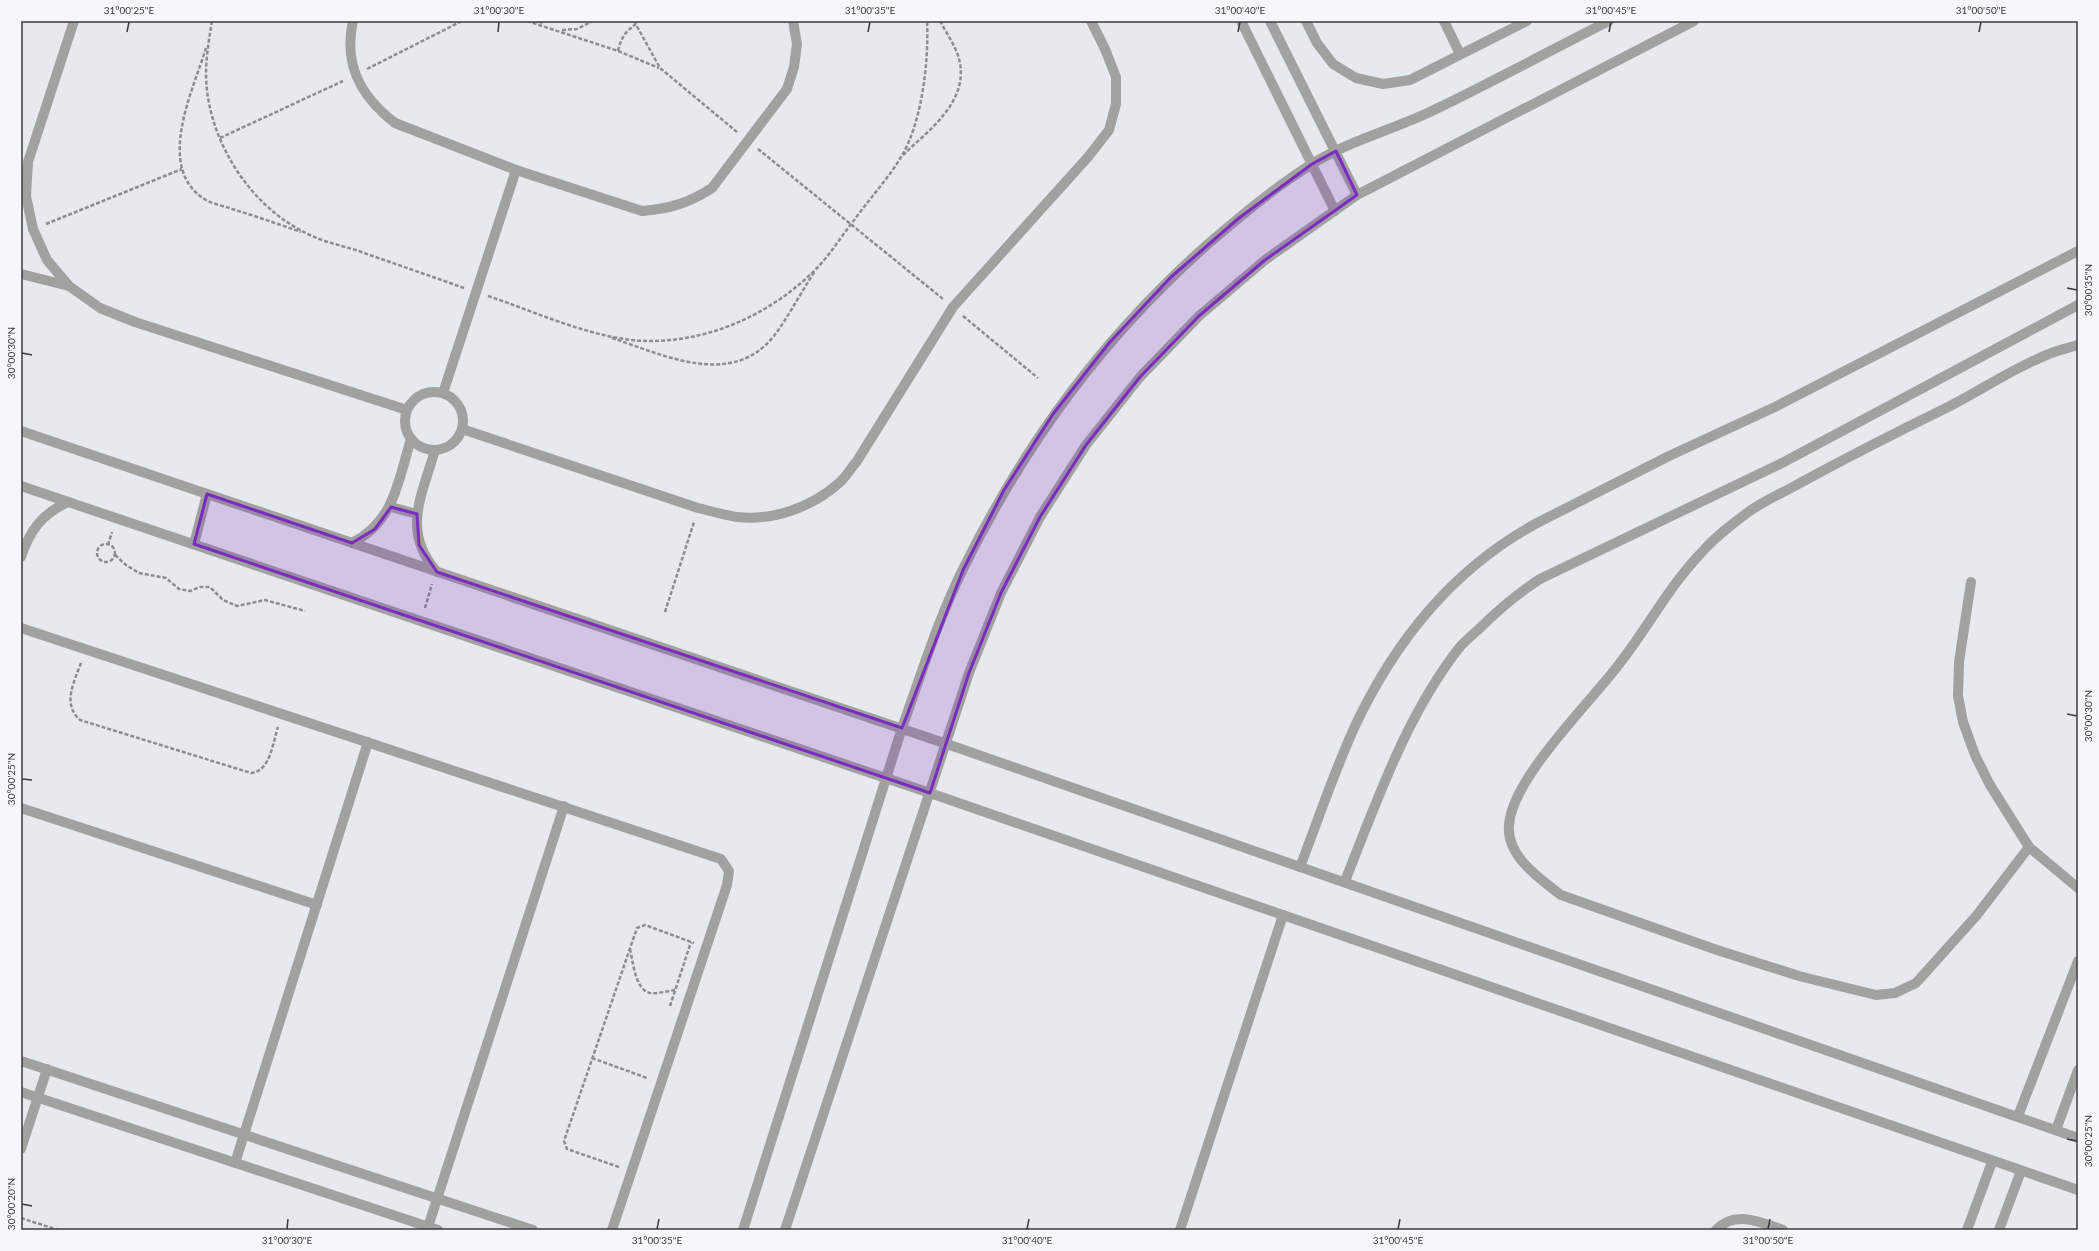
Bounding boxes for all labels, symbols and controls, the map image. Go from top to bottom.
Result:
text: 31°00'25"E [104,4,154,16]
text: 31°00'30"E [474,4,524,16]
text: 31°00'35"E [845,4,895,16]
text: 31°00'40"E [1215,4,1265,16]
text: 31°00'45"E [1586,4,1636,16]
text: 31°00'50"E [1956,4,2006,16]
text: 30°00'35"N [2082,264,2094,316]
text: 30°00'30"N [5,327,17,379]
text: 30°00'30"N [2082,690,2094,742]
text: 30°00'25"N [5,753,17,805]
text: 30°00'25"N [2082,1115,2094,1167]
text: 30°00'20"N [5,1178,17,1230]
text: 31°00'30"E [262,1234,312,1246]
text: 31°00'35"E [632,1234,682,1246]
text: 31°00'40"E [1002,1234,1052,1246]
text: 31°00'45"E [1373,1234,1423,1246]
text: 31°00'50"E [1743,1234,1793,1246]

